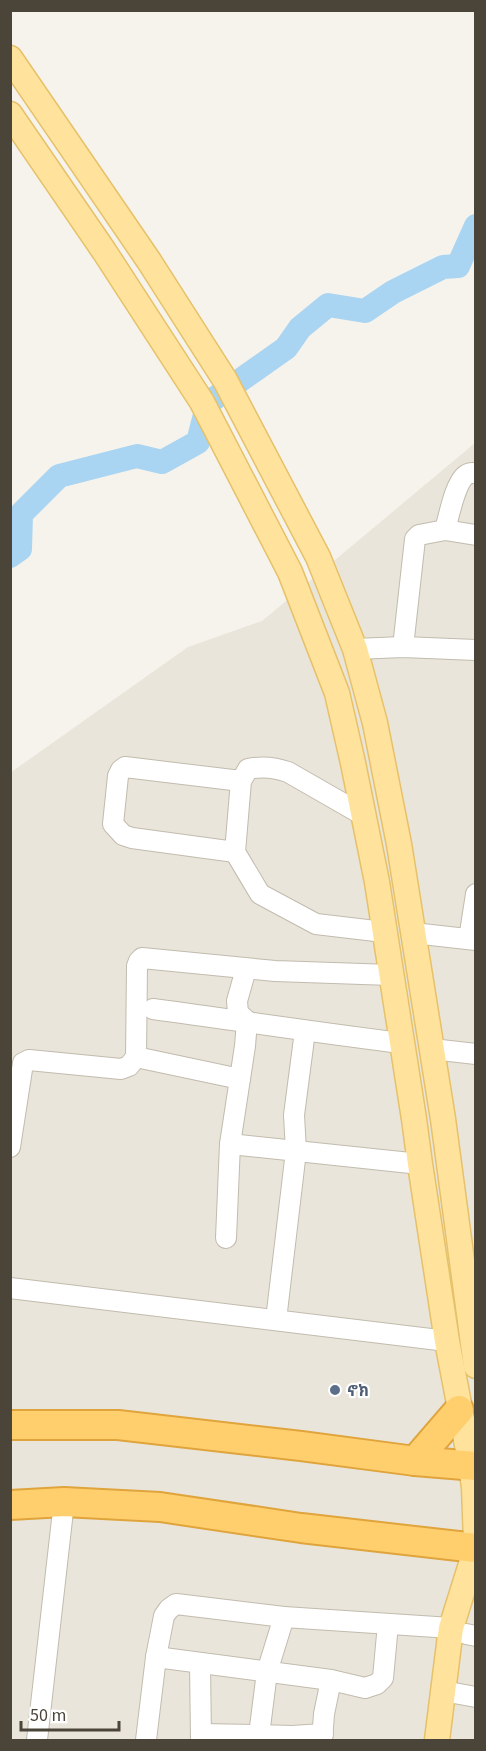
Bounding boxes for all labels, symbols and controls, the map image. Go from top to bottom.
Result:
place label: ኖክ [347,1380,369,1402]
marker: ኖክ [328,1383,342,1397]
scale bar [21,1694,118,1732]
text: 50 m [30,1703,66,1728]

